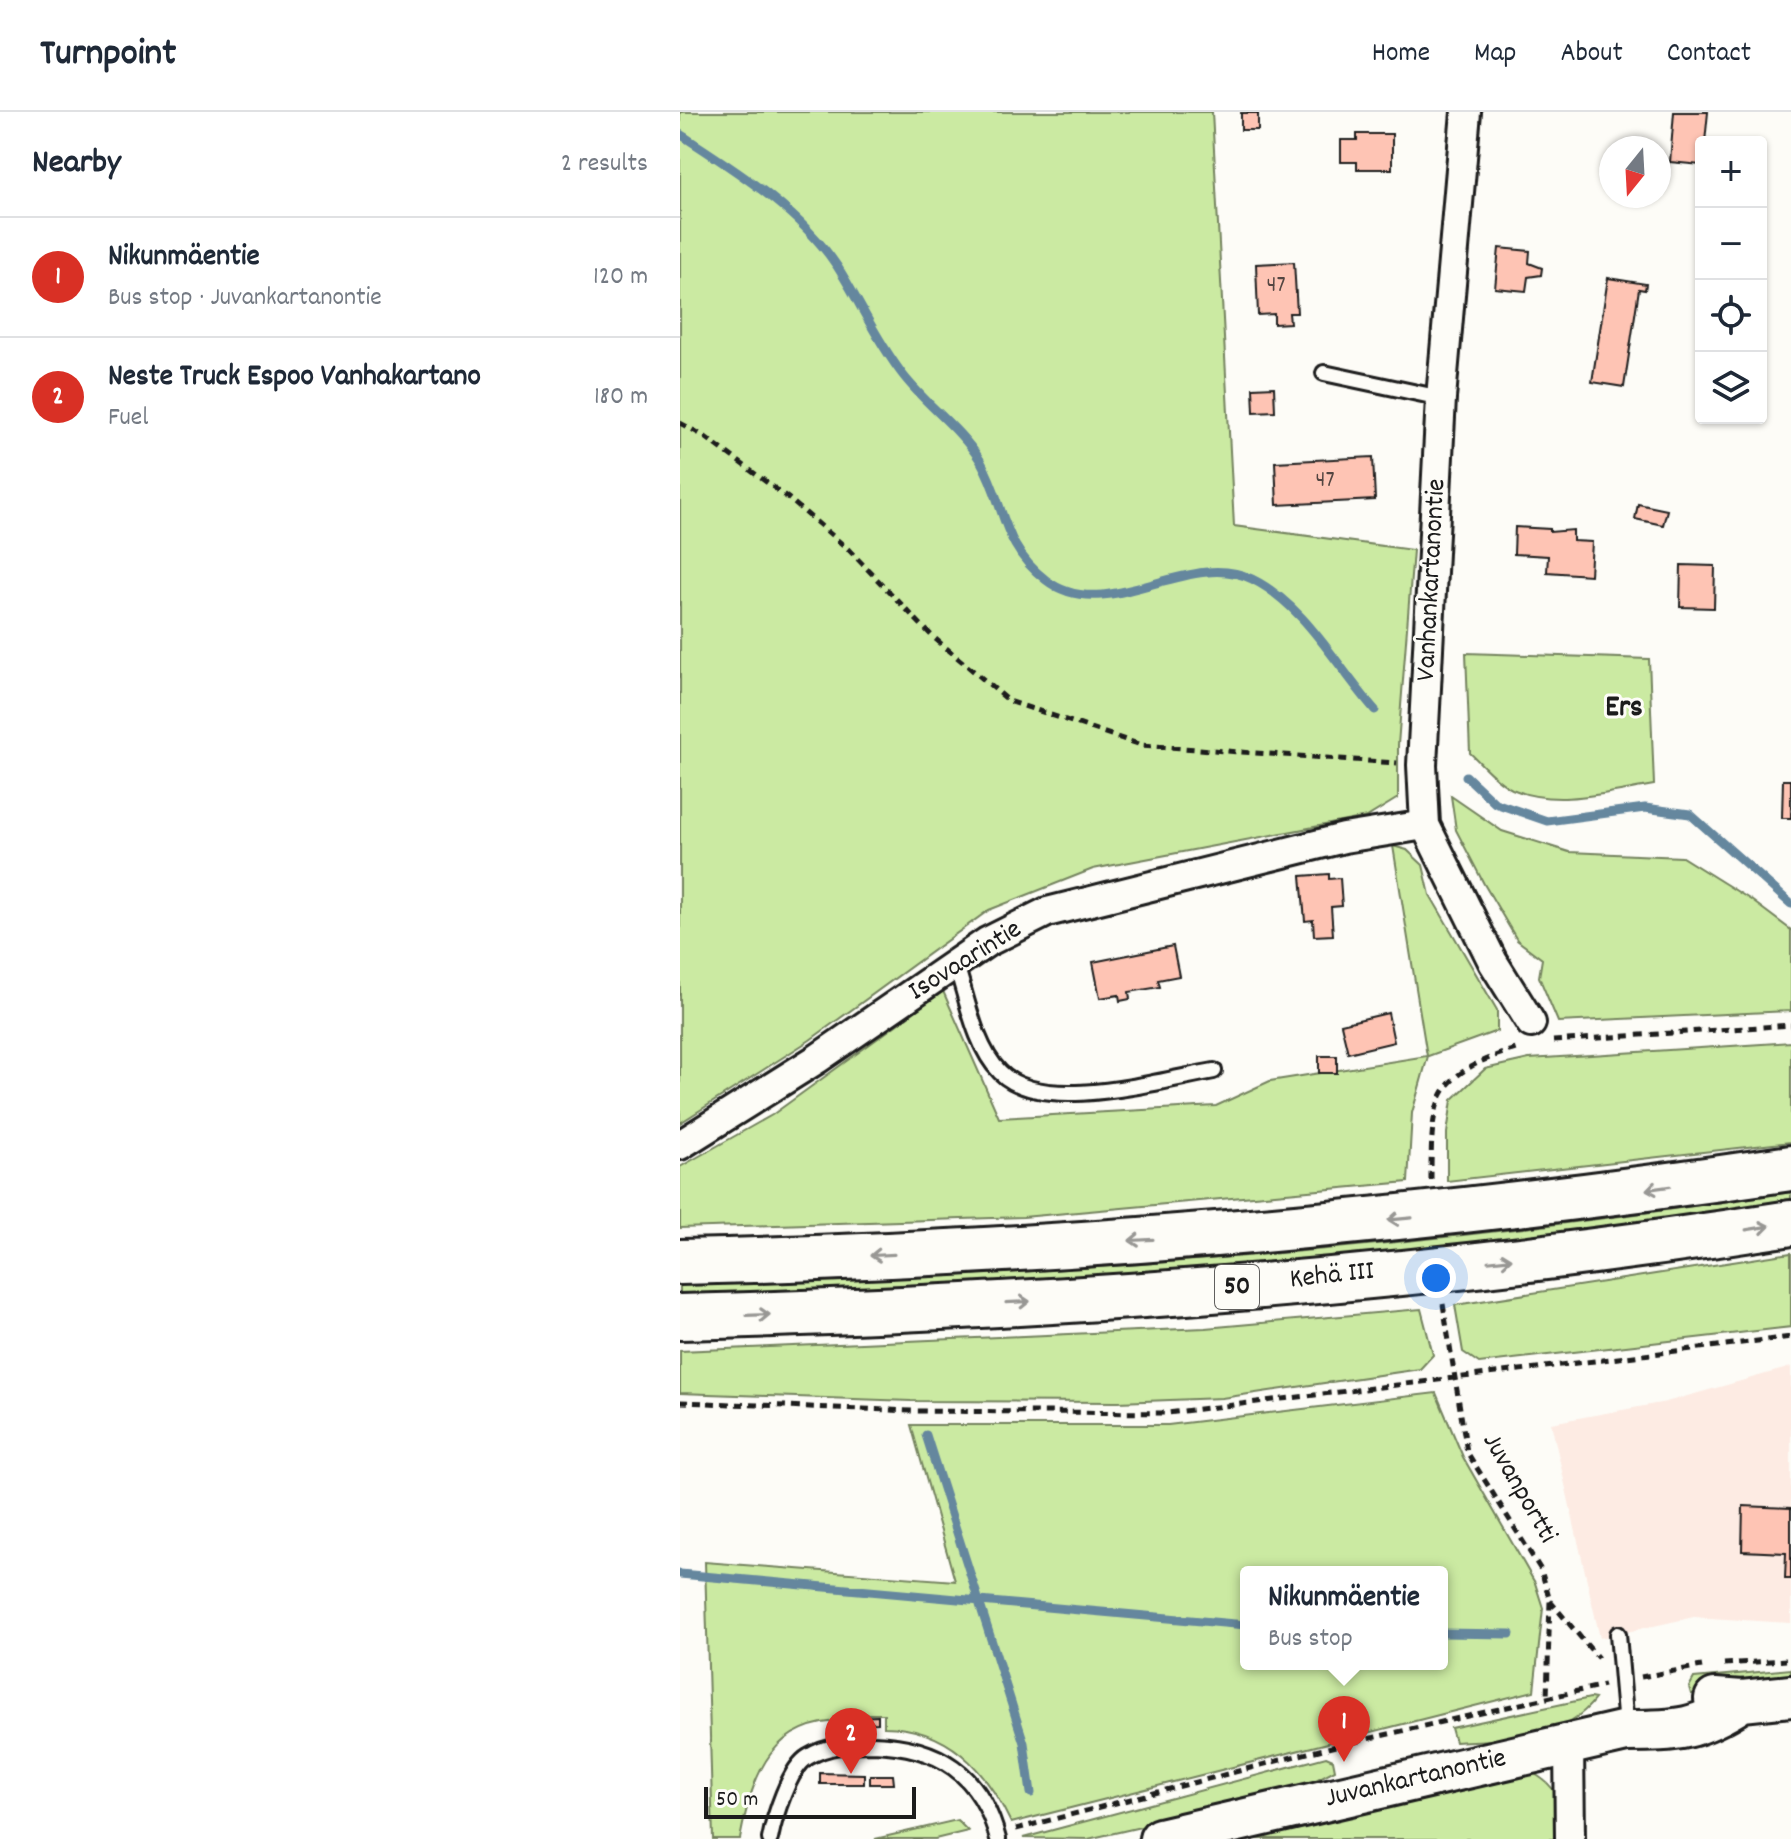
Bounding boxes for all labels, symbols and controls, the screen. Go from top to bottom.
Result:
text: Turnpoint [40,28,176,83]
text: Home [1372,35,1430,75]
text: Map [1474,35,1516,75]
text: About [1560,35,1623,75]
text: Contact [1667,35,1751,75]
north arrow [1599,136,1671,208]
map controls [1695,136,1767,424]
button: + [1695,136,1767,208]
text: Nearby [32,140,121,189]
text: 2 results [561,146,648,183]
button: − [1695,208,1767,280]
text: Nikunmäentie [108,237,260,280]
text: 1 [55,259,61,296]
text: 120 m [593,259,648,296]
house number: 47 [1266,269,1286,303]
text: Bus stop · Juvankartanontie [108,280,382,317]
button: locate [1695,280,1767,352]
button: layers [1695,352,1767,424]
text: Neste Truck Espoo Vanhakartano [108,357,481,400]
text: 2 [52,379,64,416]
text: 180 m [594,379,648,416]
text: Fuel [108,400,148,437]
house number: 47 [1315,464,1335,498]
street label: Vanhankartanontie [1408,478,1458,682]
district label: Ers [1605,688,1643,731]
street label: Isovaarintie [902,911,1030,1013]
one-way arrow [1646,1181,1672,1196]
one-way arrow [1387,1212,1414,1227]
one-way arrow [1744,1220,1770,1235]
one-way arrow [1128,1233,1155,1248]
one-way arrow [869,1248,896,1263]
street label: Kehä III [1288,1253,1376,1301]
one-way arrow [1486,1253,1513,1268]
your location [1416,1258,1456,1298]
road number: 50 [1215,1265,1259,1309]
one-way arrow [1004,1294,1031,1309]
one-way arrow [744,1308,771,1323]
street label: Juvanportti [1470,1426,1566,1552]
popup [1240,1566,1448,1670]
text: Nikunmäentie [1268,1578,1420,1621]
text: Bus stop [1268,1621,1353,1658]
pin: 1 [1318,1696,1370,1762]
pin: 2 [825,1708,877,1774]
street label: Juvankartanontie [1322,1740,1510,1820]
scale bar [704,1783,916,1819]
text: 50 m [716,1785,758,1816]

